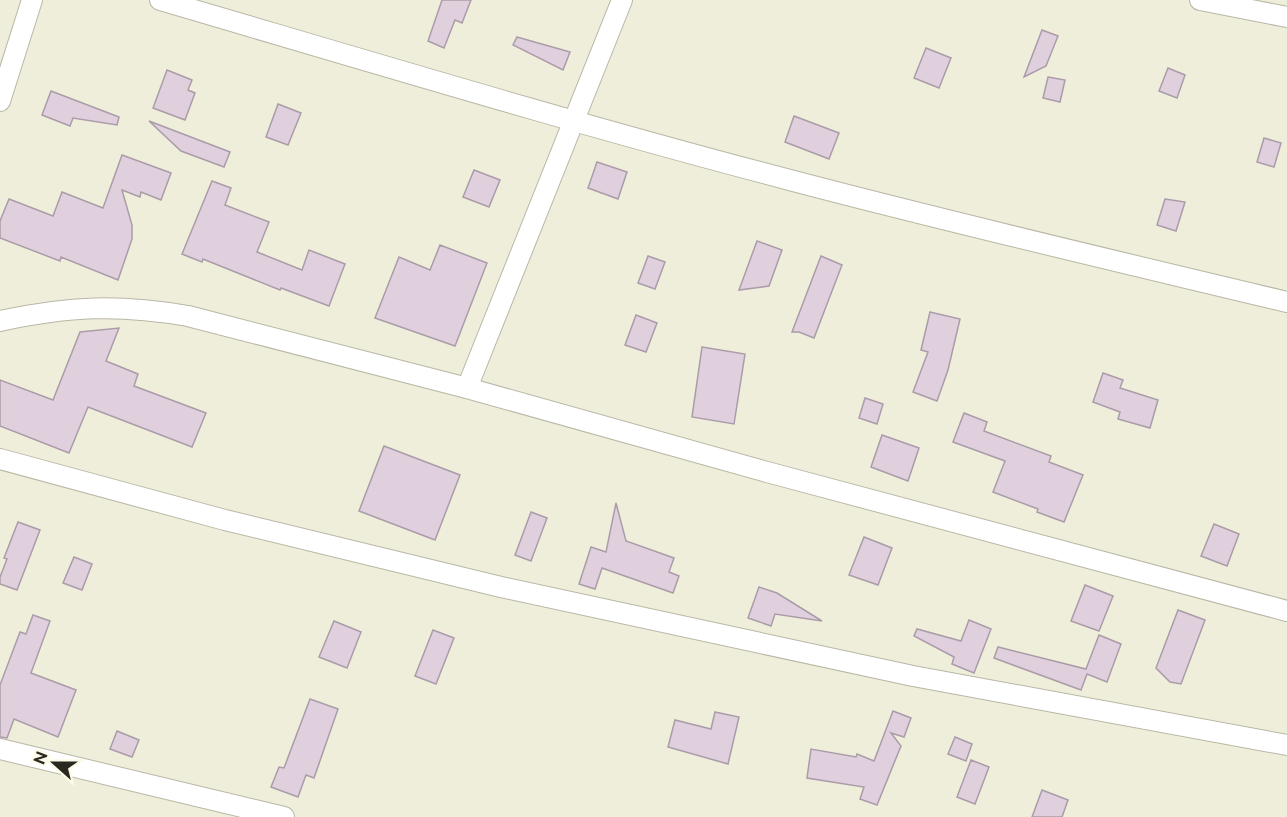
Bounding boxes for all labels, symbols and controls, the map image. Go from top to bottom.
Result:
north arrow [24,733,84,793]
text: N [29,749,52,767]

